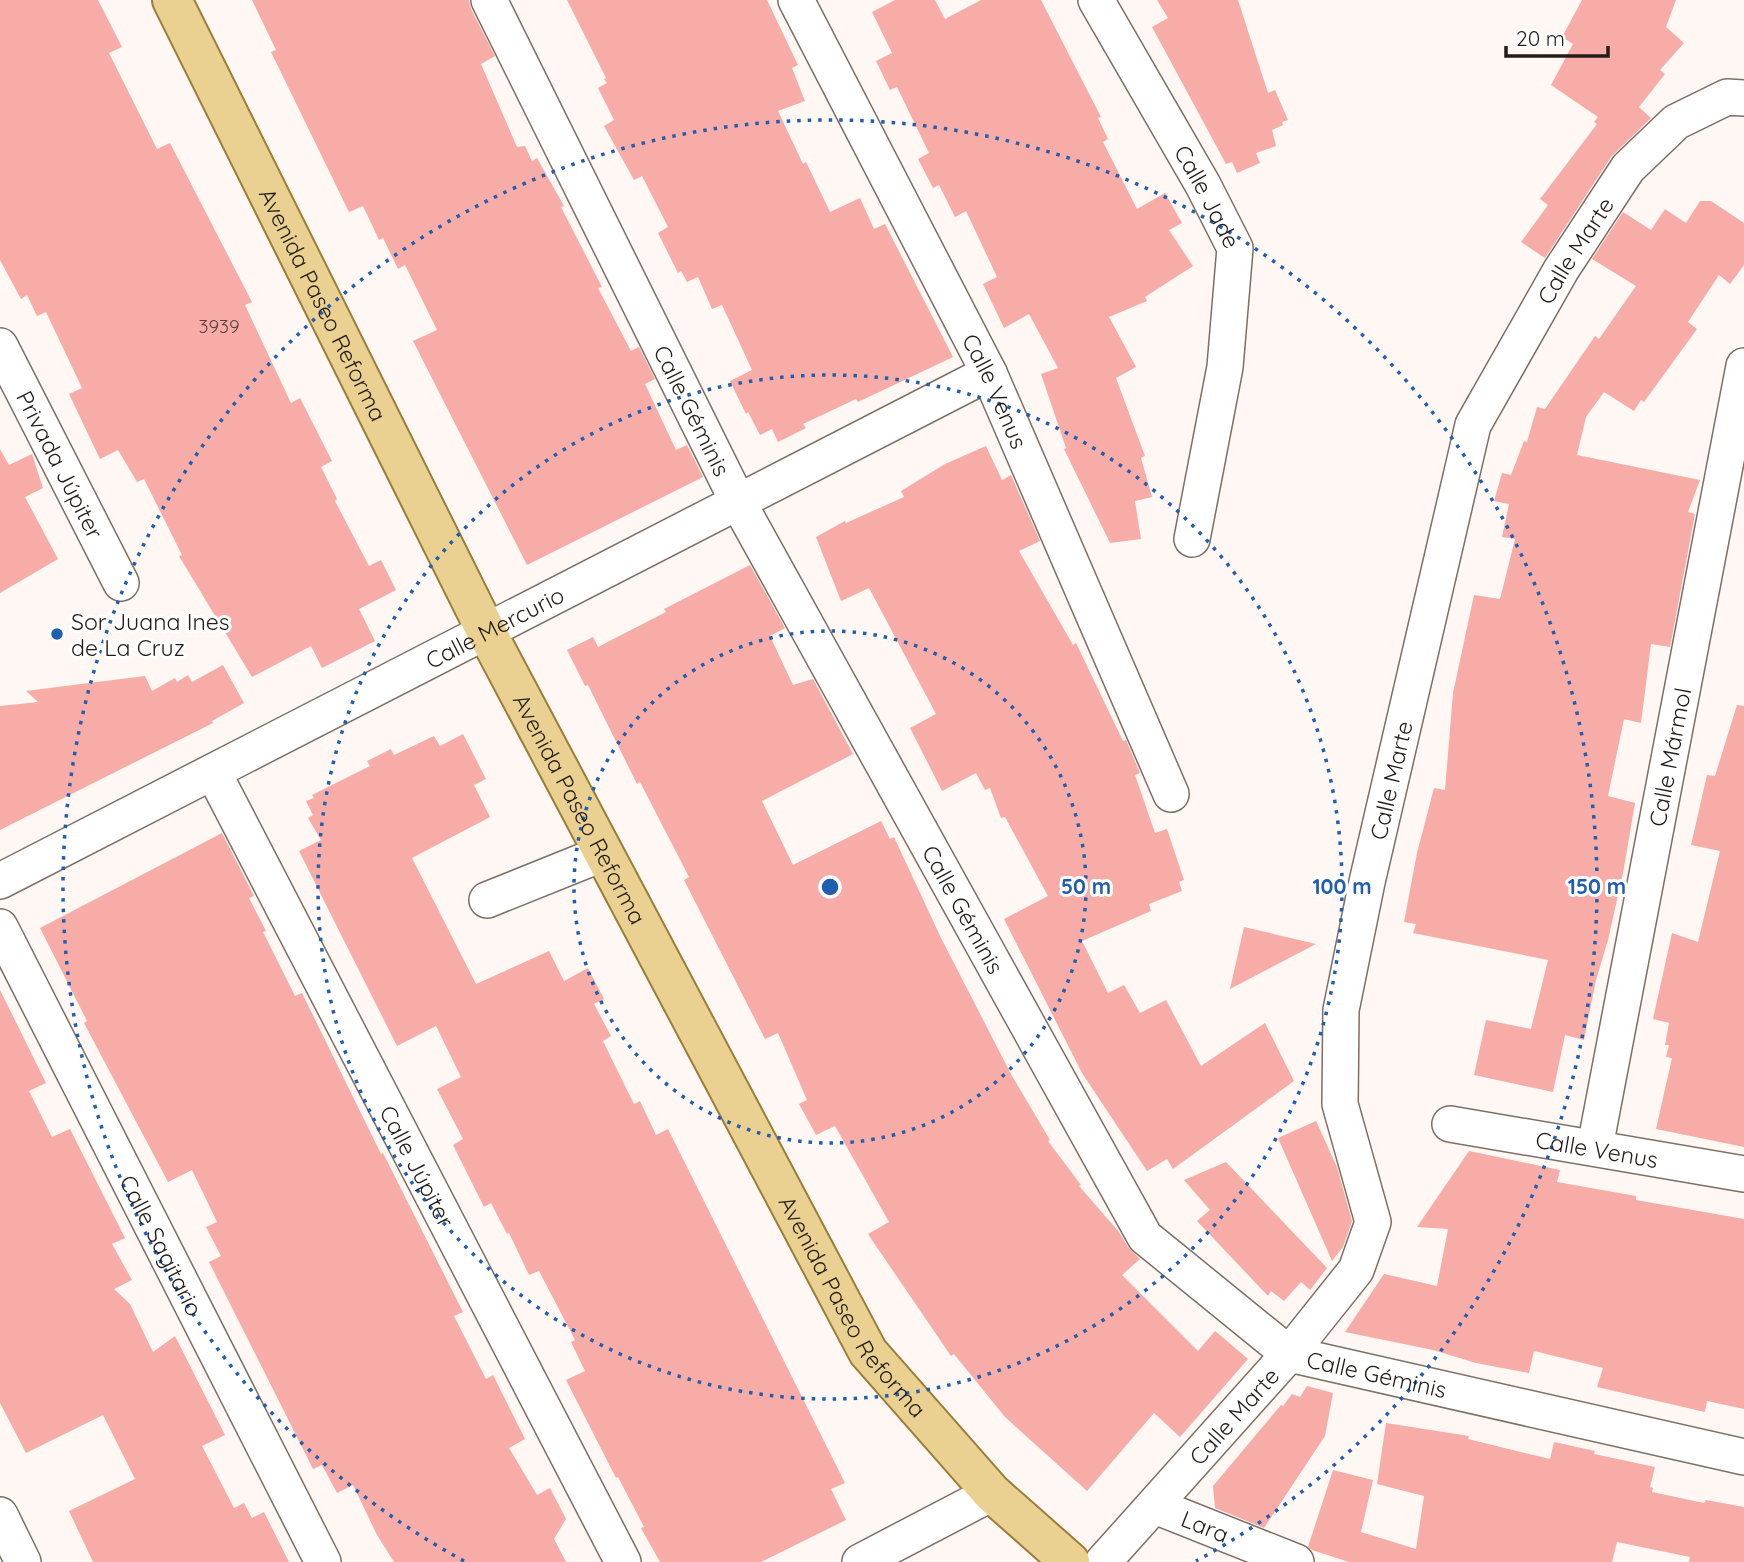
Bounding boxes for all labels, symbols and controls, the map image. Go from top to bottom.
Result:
scale bar [1506,14,1608,58]
text: 20 m [1516,25,1565,51]
street label: Calle Jade [1168,140,1247,253]
street label: Avenida Paseo Reforma [253,183,394,426]
street label: Calle Marte [1530,191,1620,309]
house number: 3939 [198,314,240,338]
street label: Calle Venus [956,328,1034,453]
street label: Calle Géminis [648,340,737,481]
street label: Privada Júpiter [11,386,110,544]
street label: Calle Mercurio [420,579,569,675]
place label: Sor Juana Ines de La Cruz [71,607,229,662]
marker: Sor Juana Ines de La Cruz [49,626,65,642]
street label: Calle Mármol [1642,685,1697,829]
street label: Avenida Paseo Reforma [507,689,653,929]
street label: Calle Marte [1363,718,1418,843]
street label: Calle Géminis [916,840,1011,979]
text: 50 m [1061,873,1111,899]
text: 100 m [1312,873,1372,899]
text: 150 m [1568,873,1626,899]
centre of rings [818,875,842,899]
street label: Calle Júpiter [374,1100,461,1232]
street label: Calle Venus [1534,1124,1660,1174]
street label: Calle Sagitario [114,1170,210,1321]
street label: Avenida Paseo Reforma [773,1190,933,1423]
street label: Calle Géminis [1304,1344,1449,1404]
street label: Calle Marte [1182,1361,1285,1471]
street label: Lara [1177,1503,1233,1548]

